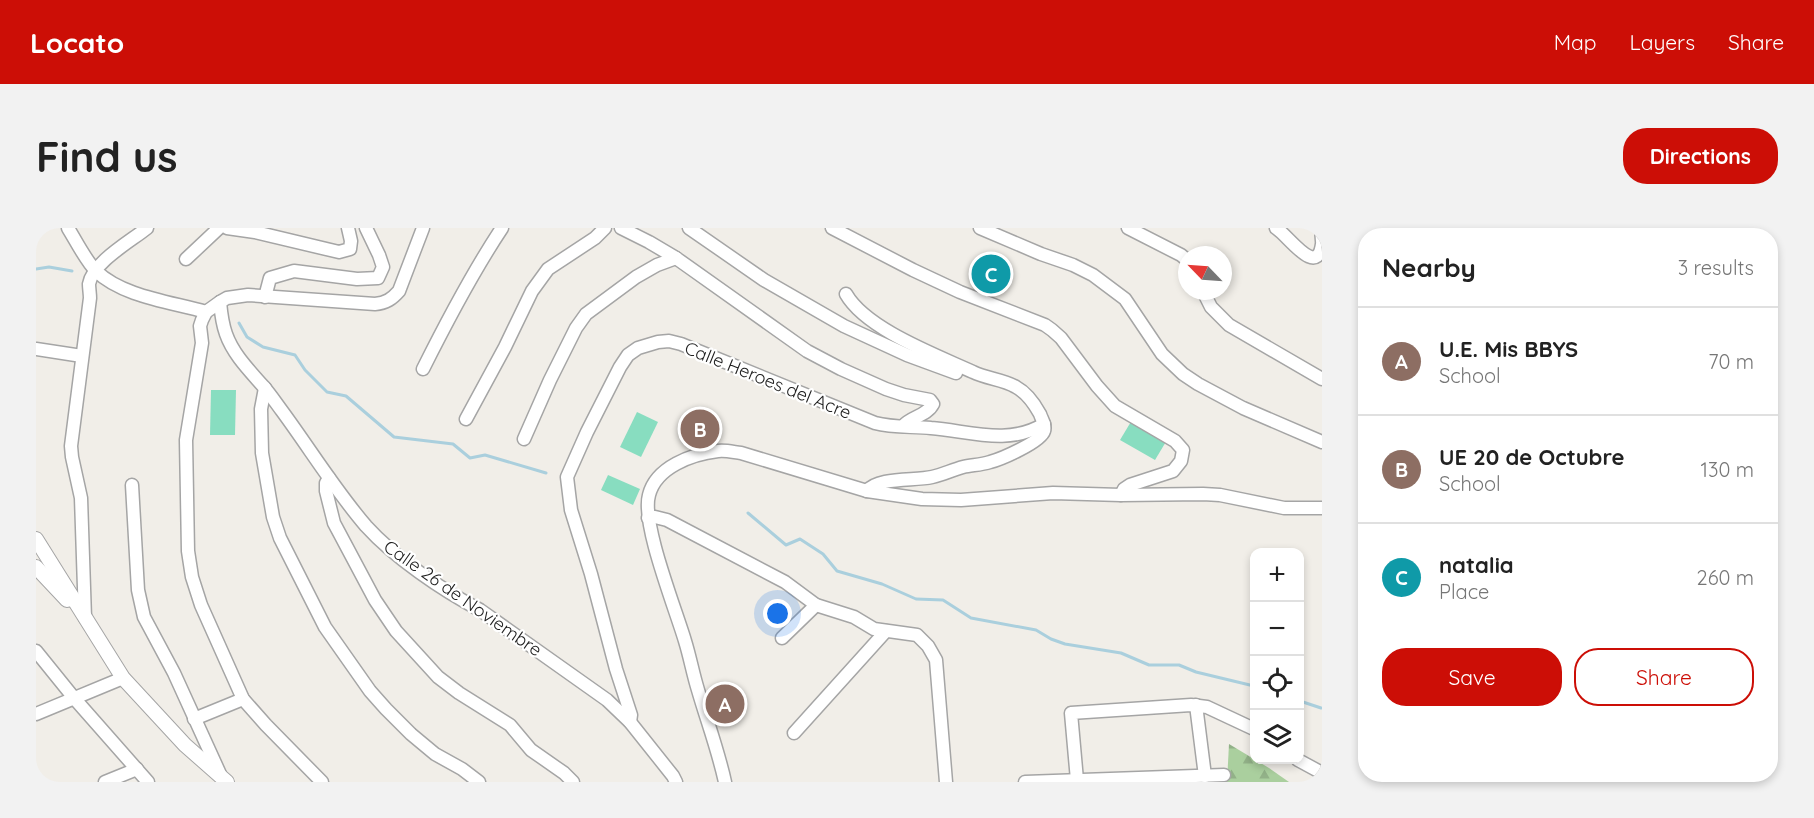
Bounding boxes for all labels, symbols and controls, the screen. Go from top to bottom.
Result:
text: Locato [30,25,124,60]
text: Map [1554,29,1597,55]
text: Layers [1630,29,1695,55]
text: Share [1728,29,1784,55]
button: Directions [1623,128,1778,184]
text: Find us [36,130,178,183]
north arrow [1178,246,1232,300]
text: Nearby [1382,251,1476,284]
pin: C [972,252,1010,296]
text: 3 results [1678,255,1754,280]
text: U.E. Mis BBYS [1439,335,1578,363]
street label: Calle Heroes del Acre [681,336,855,424]
text: A [1395,349,1408,374]
text: 70 m [1708,349,1754,374]
text: School [1439,363,1501,388]
pin: B [680,406,720,452]
text: UE 20 de Octubre [1439,443,1624,471]
text: B [1395,457,1408,482]
text: 130 m [1701,457,1754,482]
text: School [1439,471,1501,496]
street label: Calle 26 de Noviembre [379,535,547,661]
map controls [1250,548,1304,764]
button: + [1250,548,1304,602]
text: natalia [1439,551,1514,579]
text: C [1395,565,1408,590]
text: 260 m [1697,565,1754,590]
text: Place [1439,579,1489,604]
your location [763,599,792,628]
button: − [1250,602,1304,656]
button: Save [1382,648,1562,706]
button: Share [1574,648,1754,706]
button: locate [1250,656,1304,710]
pin: A [706,682,744,726]
button: layers [1250,710,1304,764]

